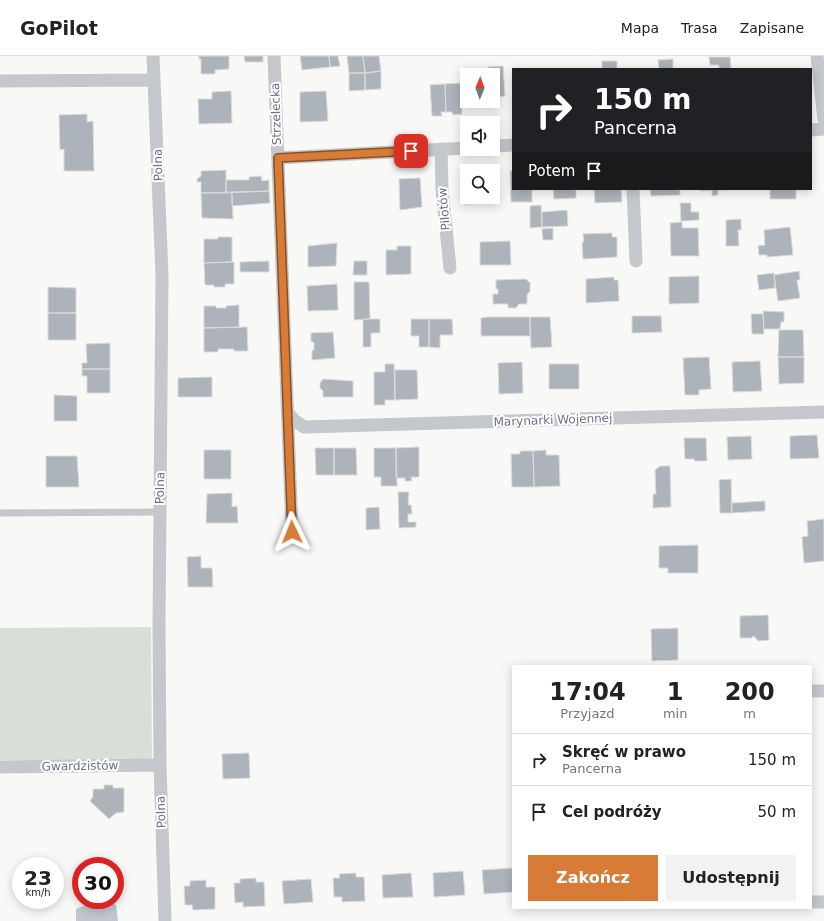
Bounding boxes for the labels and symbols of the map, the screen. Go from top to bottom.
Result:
north arrow [460,68,500,108]
street label: Strzelecka [268,83,284,145]
pin [394,134,428,168]
street label: Polna [150,149,166,181]
street label: Pilotów [435,187,453,231]
street label: Marynarki Wojennej [493,411,613,429]
street label: Polna [153,472,167,504]
position arrow [271,511,313,553]
street label: Gwardzistów [42,758,119,774]
street label: Polna [153,796,169,828]
speed limit sign: 30 [72,857,124,909]

